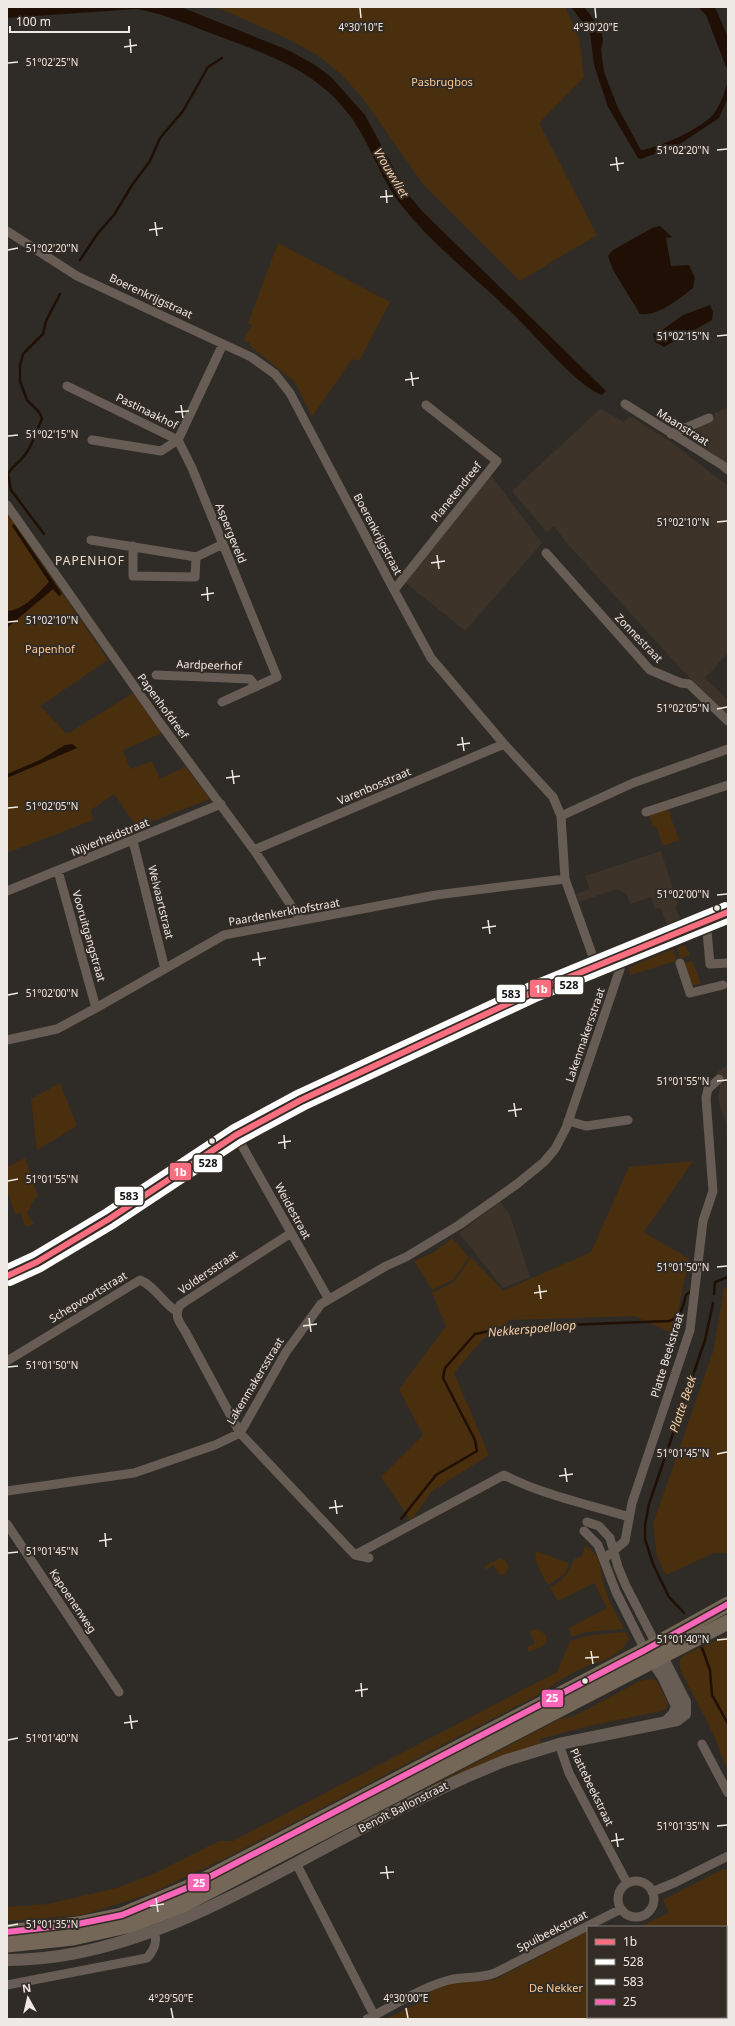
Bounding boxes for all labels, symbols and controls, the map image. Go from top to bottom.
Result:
scale bar [10,8,129,34]
text: 100 m [16,13,51,30]
text: 4°30'10"E [339,20,383,34]
text: 4°30'20"E [574,20,618,34]
text: 51°02'25"N [26,55,78,69]
park label: Pasbrugbos [411,74,473,89]
text: 51°02'20"N [657,143,709,157]
water label: Vrouwvliet [370,145,413,202]
text: 51°02'20"N [26,241,78,255]
street label: Boerenkrijgstraat [107,270,195,321]
text: 51°02'15"N [657,329,709,343]
street label: Pastinaakhof [114,389,182,433]
street label: Maanstraat [654,405,712,449]
text: 51°02'15"N [26,427,78,441]
street label: Planetendreef [427,458,485,525]
street label: Boerenkrijgstraat [351,490,406,577]
street label: Aspergeveld [213,500,250,565]
text: 51°02'10"N [657,515,709,529]
district label: PAPENHOF [55,552,125,569]
street label: Zonnestraat [612,610,667,665]
text: 51°02'10"N [26,613,78,627]
park label: Papenhof [25,641,76,656]
street label: Aardpeerhof [176,656,243,673]
street label: Papenhofdreef [135,670,193,742]
text: 51°02'05"N [657,701,709,715]
street label: Varenbosstraat [335,763,413,808]
text: 51°02'05"N [26,799,78,813]
street label: Nijverheidstraat [69,814,151,859]
street label: Welvaartstraat [145,863,178,940]
text: 51°02'00"N [657,887,709,901]
street label: Vooruitgangstraat [69,889,110,983]
street label: Paardenkerkhofstraat [227,894,341,929]
unlabelled marker [712,903,722,913]
line badge: 528 [554,976,584,995]
text: 528 [560,977,578,992]
line badge: 1b [529,979,552,998]
text: 1b [534,981,548,996]
line badge: 583 [496,984,526,1003]
text: 51°02'00"N [26,986,78,1000]
text: 583 [502,986,520,1001]
street label: Lakenmakersstraat [561,986,608,1084]
text: 51°01'55"N [657,1074,709,1088]
unlabelled marker [207,1136,217,1146]
line badge: 528 [193,1154,223,1173]
text: 528 [199,1155,217,1170]
line badge: 1b [169,1162,192,1181]
text: 1b [173,1164,187,1179]
text: 51°01'55"N [26,1172,78,1186]
street label: Weidestraat [272,1180,315,1241]
line badge: 583 [114,1186,144,1206]
text: 583 [120,1188,138,1203]
street label: Voldersstraat [175,1246,240,1297]
text: 51°01'50"N [657,1260,709,1274]
street label: Schepvoortstraat [46,1267,129,1326]
street label: Platte Beekstraat [646,1311,687,1399]
water label: Nekkerspoelloop [487,1316,577,1341]
street label: Lakenmakersstraat [223,1334,287,1427]
text: 51°01'50"N [26,1358,78,1372]
water label: Platte Beek [665,1372,700,1434]
text: 51°01'45"N [657,1446,709,1460]
text: 51°01'45"N [26,1544,78,1558]
street label: Kapoenenweg [46,1566,100,1636]
text: 51°01'40"N [657,1632,709,1646]
unlabelled marker [580,1676,590,1686]
line badge: 25 [541,1689,564,1708]
text: 25 [546,1690,558,1705]
text: 51°01'40"N [26,1731,78,1745]
street label: Plattebeekstraat [567,1745,618,1828]
street label: Benoît Ballonstraat [355,1777,450,1836]
text: 51°01'35"N [657,1819,709,1833]
line badge: 25 [187,1873,210,1892]
text: 25 [193,1875,205,1890]
street label: Spuibeekstraat [514,1906,590,1955]
text: 51°01'35"N [26,1917,78,1931]
legend [587,1926,727,2018]
text: 1b [623,1933,637,1950]
text: 528 [623,1953,644,1970]
text: 583 [623,1973,644,1990]
north arrow [8,1978,48,2018]
text: N [21,1980,32,1996]
park label: De Nekker [529,1980,584,1995]
text: 4°29'50"E [149,1991,193,2005]
text: 4°30'00"E [384,1991,428,2005]
text: 25 [623,1993,637,2010]

